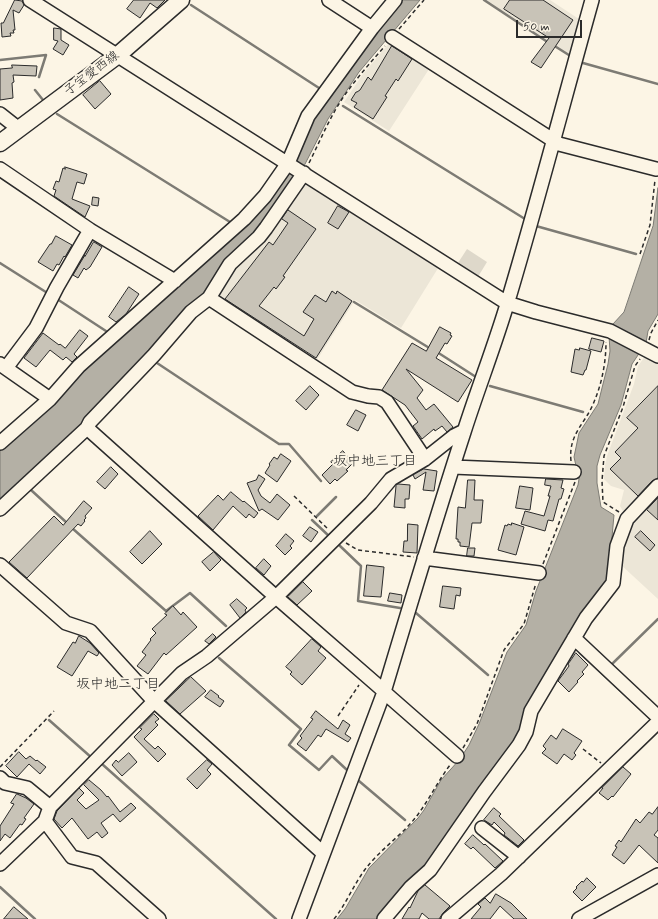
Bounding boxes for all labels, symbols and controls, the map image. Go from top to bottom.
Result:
scale bar [518,12,584,38]
text: 50 m [523,19,550,35]
street label: 子宝愛西線 [61,48,123,100]
district label: 坂中地三丁目 [333,454,417,470]
district label: 坂中地二丁目 [76,677,160,693]

